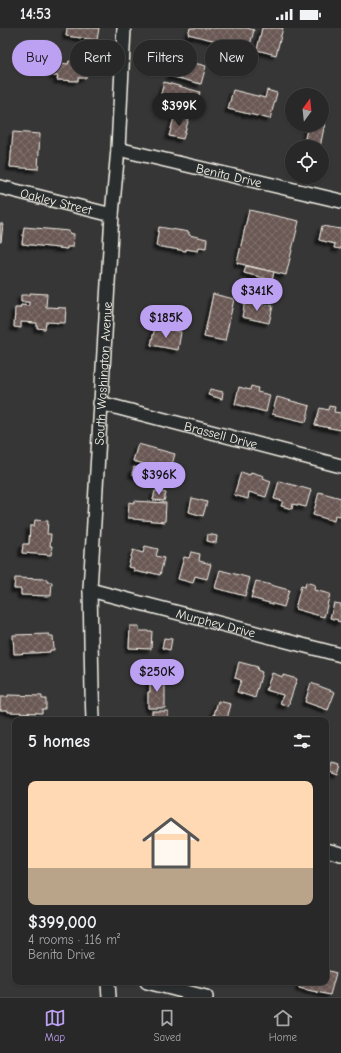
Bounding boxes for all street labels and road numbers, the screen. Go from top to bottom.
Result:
street label: Benita Drive [195,160,264,190]
street label: Oakley Street [19,185,95,218]
street label: South Washington Avenue [91,301,114,446]
street label: Brassell Drive [183,418,260,451]
street label: Murphey Drive [175,605,258,640]

